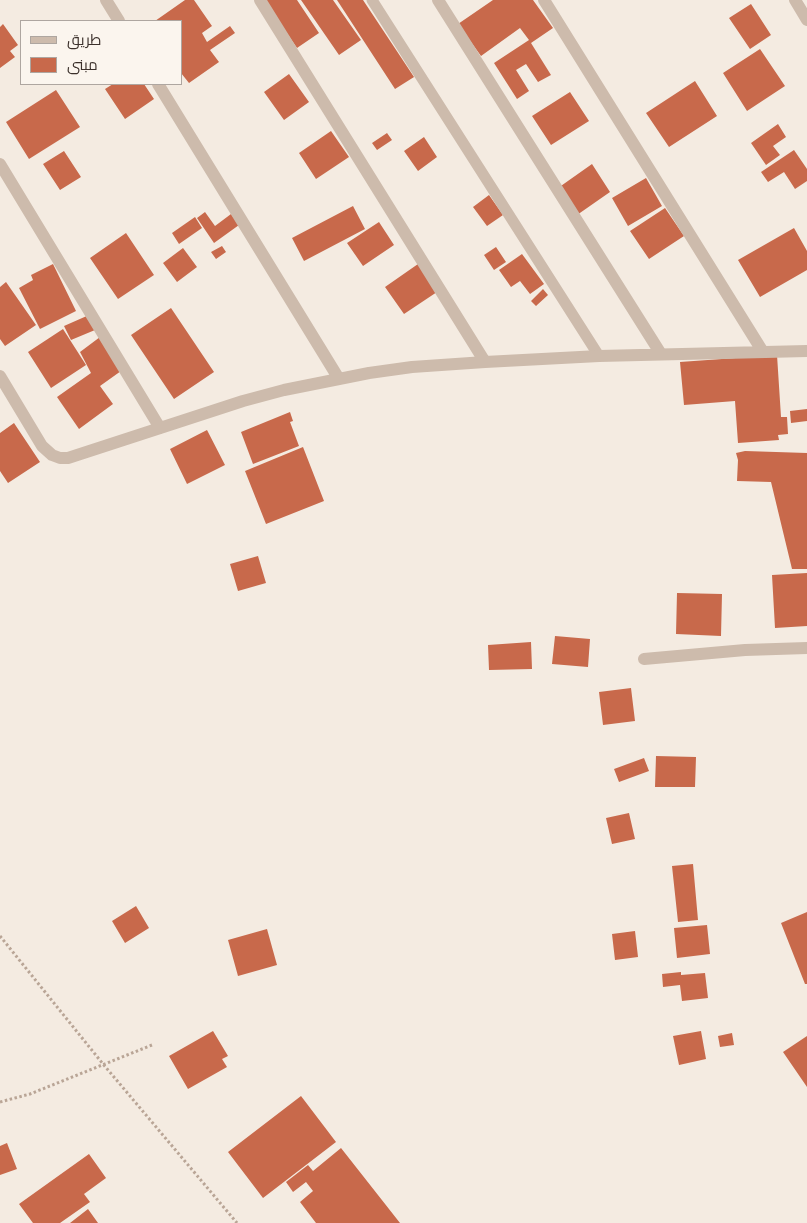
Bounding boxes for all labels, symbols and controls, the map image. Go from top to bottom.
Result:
legend [20,20,182,85]
text: طريق [67,31,101,49]
text: مبنى [67,56,98,74]

